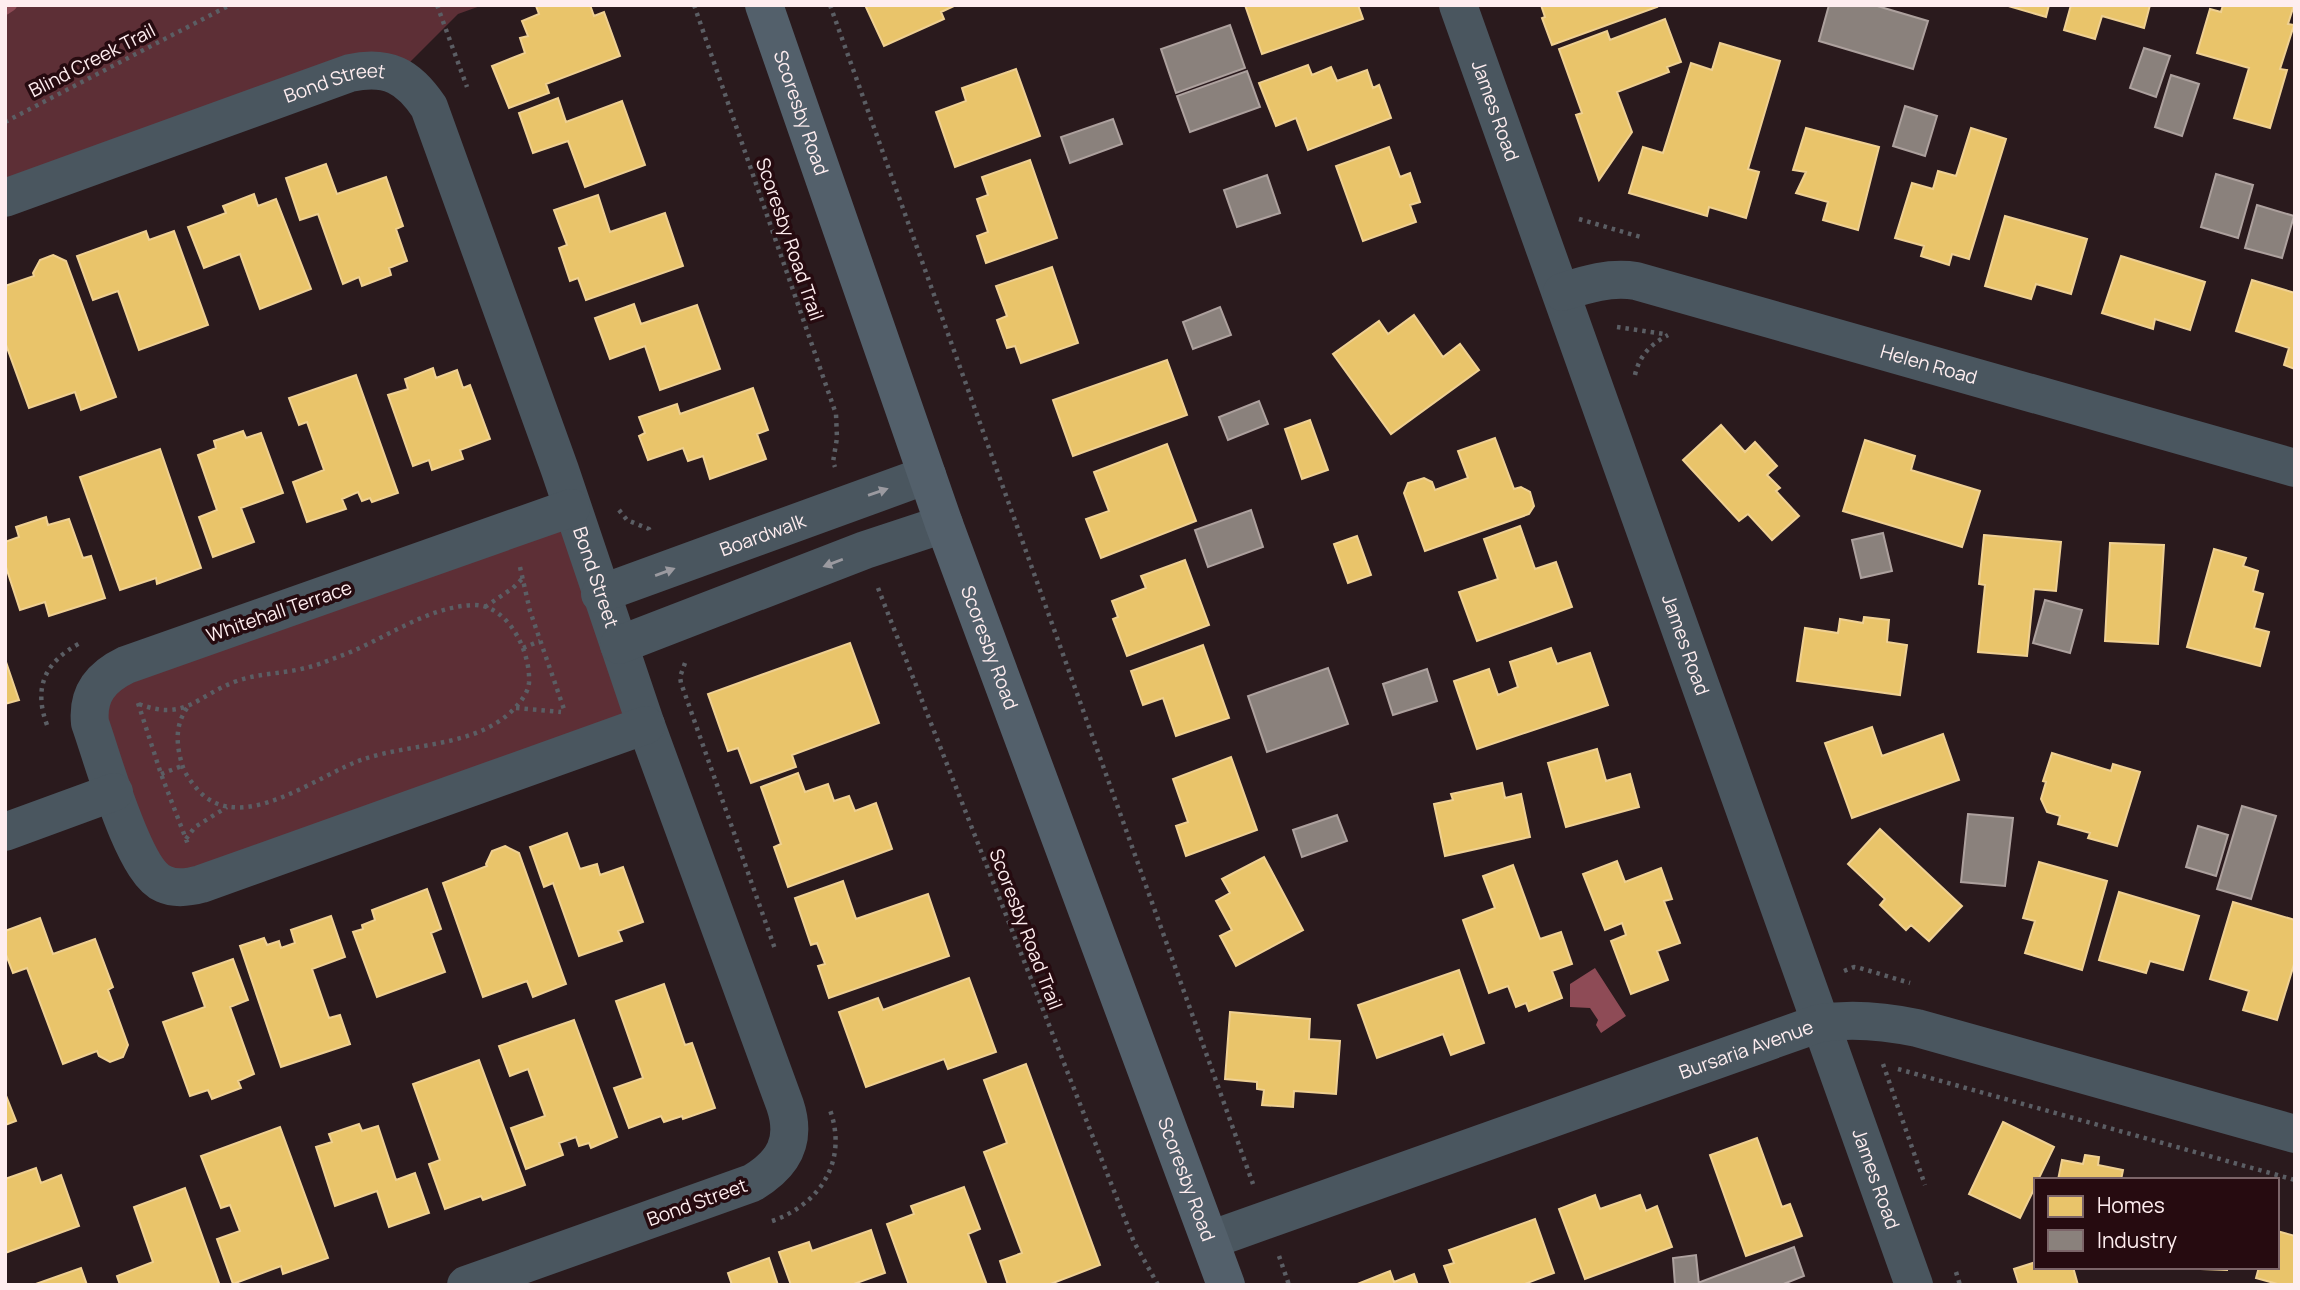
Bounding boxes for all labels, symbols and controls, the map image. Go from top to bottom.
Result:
street label: Blind Creek Trail [24,17,160,103]
street label: Scoresby Road [768,47,835,179]
street label: James Road [1466,56,1526,165]
street label: Bond Street [280,57,387,109]
street label: Scoresby Road Trail [750,154,830,324]
street label: Helen Road [1877,338,1980,390]
one-way arrow [867,486,888,497]
street label: Boardwalk [716,507,810,562]
street label: Bond Street [567,523,625,631]
one-way arrow [823,557,844,568]
one-way arrow [654,566,675,577]
street label: Whitehall Terrace [203,574,355,648]
street label: Scoresby Road [955,582,1025,713]
street label: James Road [1656,591,1716,699]
street label: Scoresby Road Trail [983,845,1069,1013]
street label: Bursaria Avenue [1675,1013,1817,1085]
street label: Scoresby Road [1152,1113,1222,1245]
street label: James Road [1846,1125,1906,1233]
street label: Bond Street [643,1172,751,1232]
legend [2034,1178,2279,1269]
text: Homes [2097,1191,2165,1219]
text: Industry [2097,1226,2177,1254]

